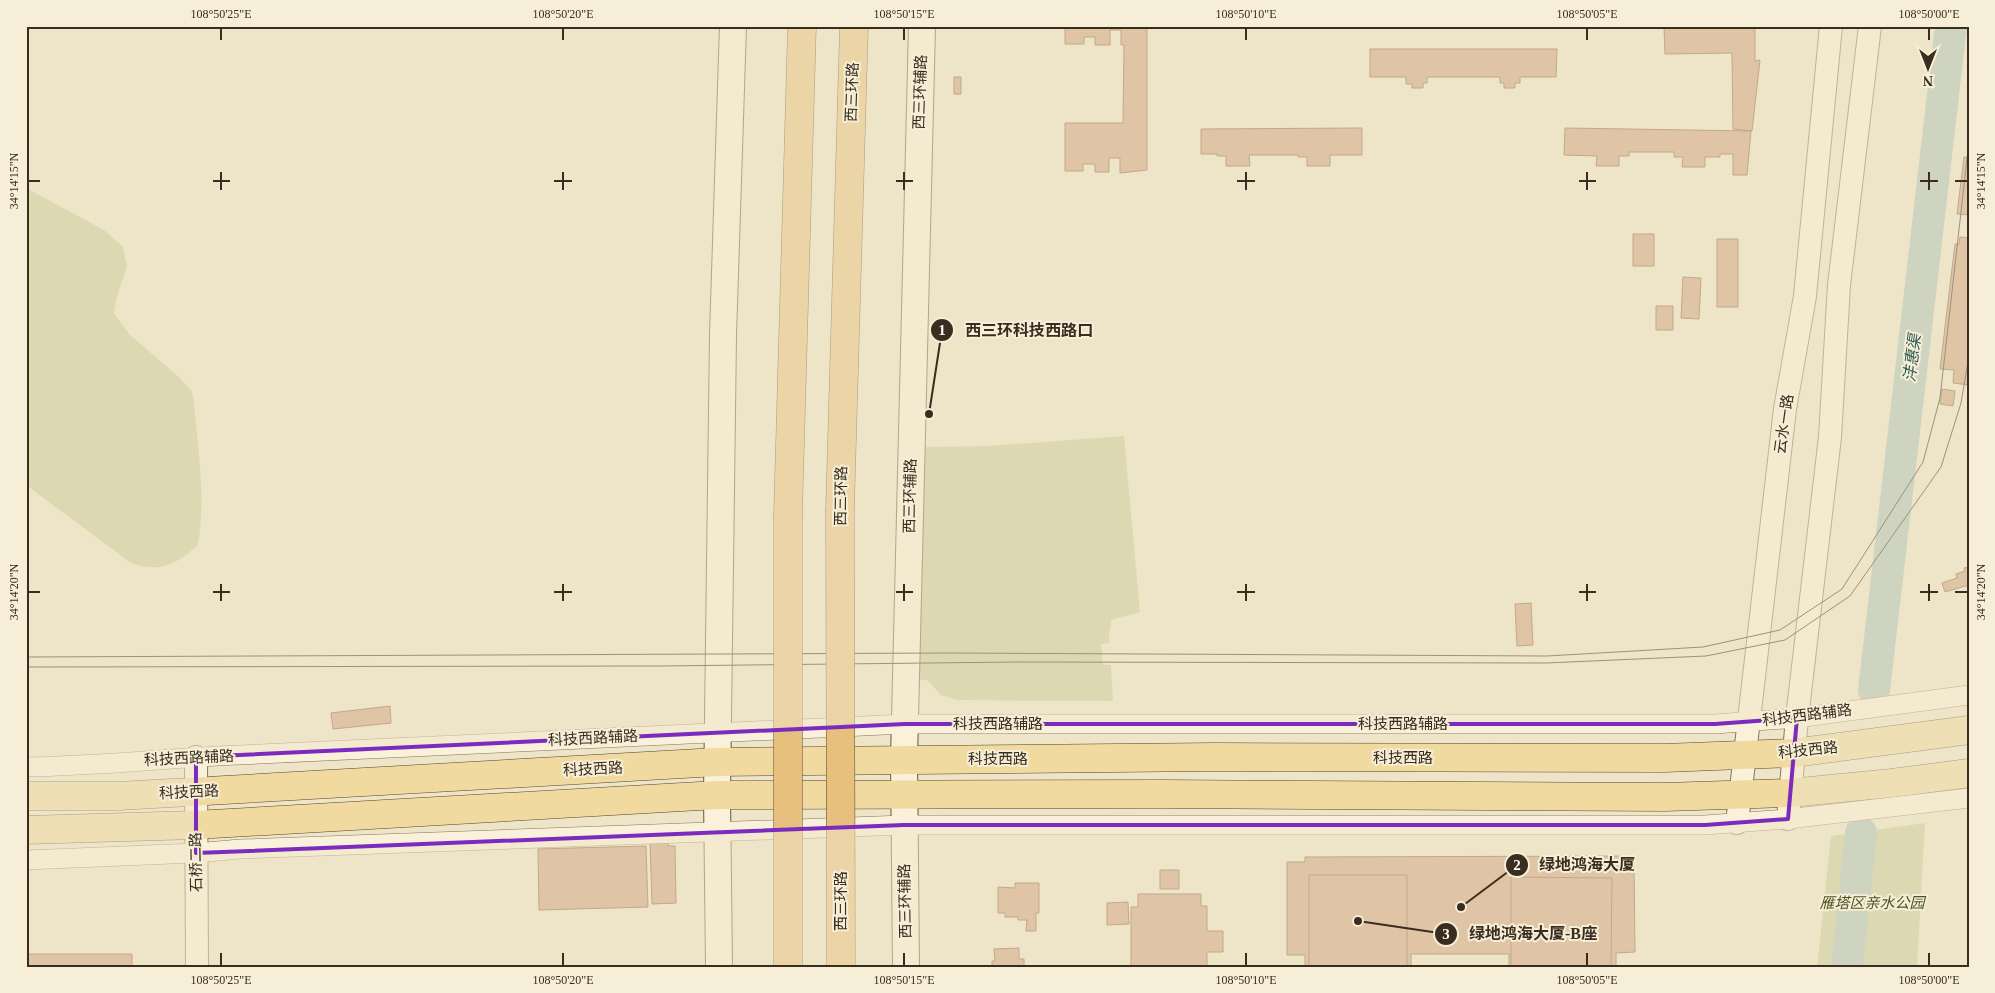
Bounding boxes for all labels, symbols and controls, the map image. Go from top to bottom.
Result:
text: 108°50'25"E [190,7,252,21]
text: 108°50'20"E [532,7,594,21]
text: 108°50'15"E [873,7,935,21]
text: 108°50'10"E [1215,7,1277,21]
text: 108°50'05"E [1556,7,1618,21]
text: 108°50'00"E [1898,7,1960,21]
north arrow [1902,42,1952,92]
street label: 西三环辅路 [911,54,929,130]
street label: 西三环路 [843,62,861,122]
text: N [1923,73,1933,88]
text: 34°14'15"N [7,152,21,209]
text: 34°14'15"N [1974,152,1988,209]
callout: 西三环科技西路口 [930,315,1103,346]
text: 1 [938,322,946,338]
text: 西三环科技西路口 [965,322,1093,339]
water label: 沣惠渠 [1901,331,1924,383]
street label: 云水一路 [1772,393,1796,455]
street label: 西三环辅路 [901,458,919,534]
street label: 西三环路 [832,466,850,526]
text: 34°14'20"N [7,563,21,620]
text: 34°14'20"N [1974,563,1988,620]
street label: 科技西路辅路 [1761,702,1853,728]
street label: 科技西路辅路 [953,716,1043,732]
street label: 科技西路辅路 [1358,716,1448,732]
street label: 科技西路辅路 [548,728,638,748]
street label: 科技西路 [1777,739,1839,761]
street label: 科技西路辅路 [144,748,234,768]
street label: 科技西路 [1373,750,1433,766]
street label: 科技西路 [968,751,1028,767]
street label: 科技西路 [563,759,623,779]
street label: 科技西路 [159,782,219,802]
street label: 石桥二路 [187,832,205,892]
callout: 绿地鸿海大厦 [1504,849,1645,880]
text: 绿地鸿海大厦 [1539,856,1635,873]
text: 2 [1513,857,1521,873]
street label: 西三环辅路 [896,863,914,939]
street label: 西三环路 [833,871,849,931]
park label: 雁塔区亲水公园 [1819,895,1926,911]
callout: 绿地鸿海大厦-B座 [1434,918,1607,949]
text: 绿地鸿海大厦-B座 [1469,925,1597,942]
text: 3 [1442,926,1450,942]
text: 108°50'25"E [190,973,252,987]
text: 108°50'20"E [532,973,594,987]
text: 108°50'15"E [873,973,935,987]
text: 108°50'10"E [1215,973,1277,987]
text: 108°50'05"E [1556,973,1618,987]
text: 108°50'00"E [1898,973,1960,987]

